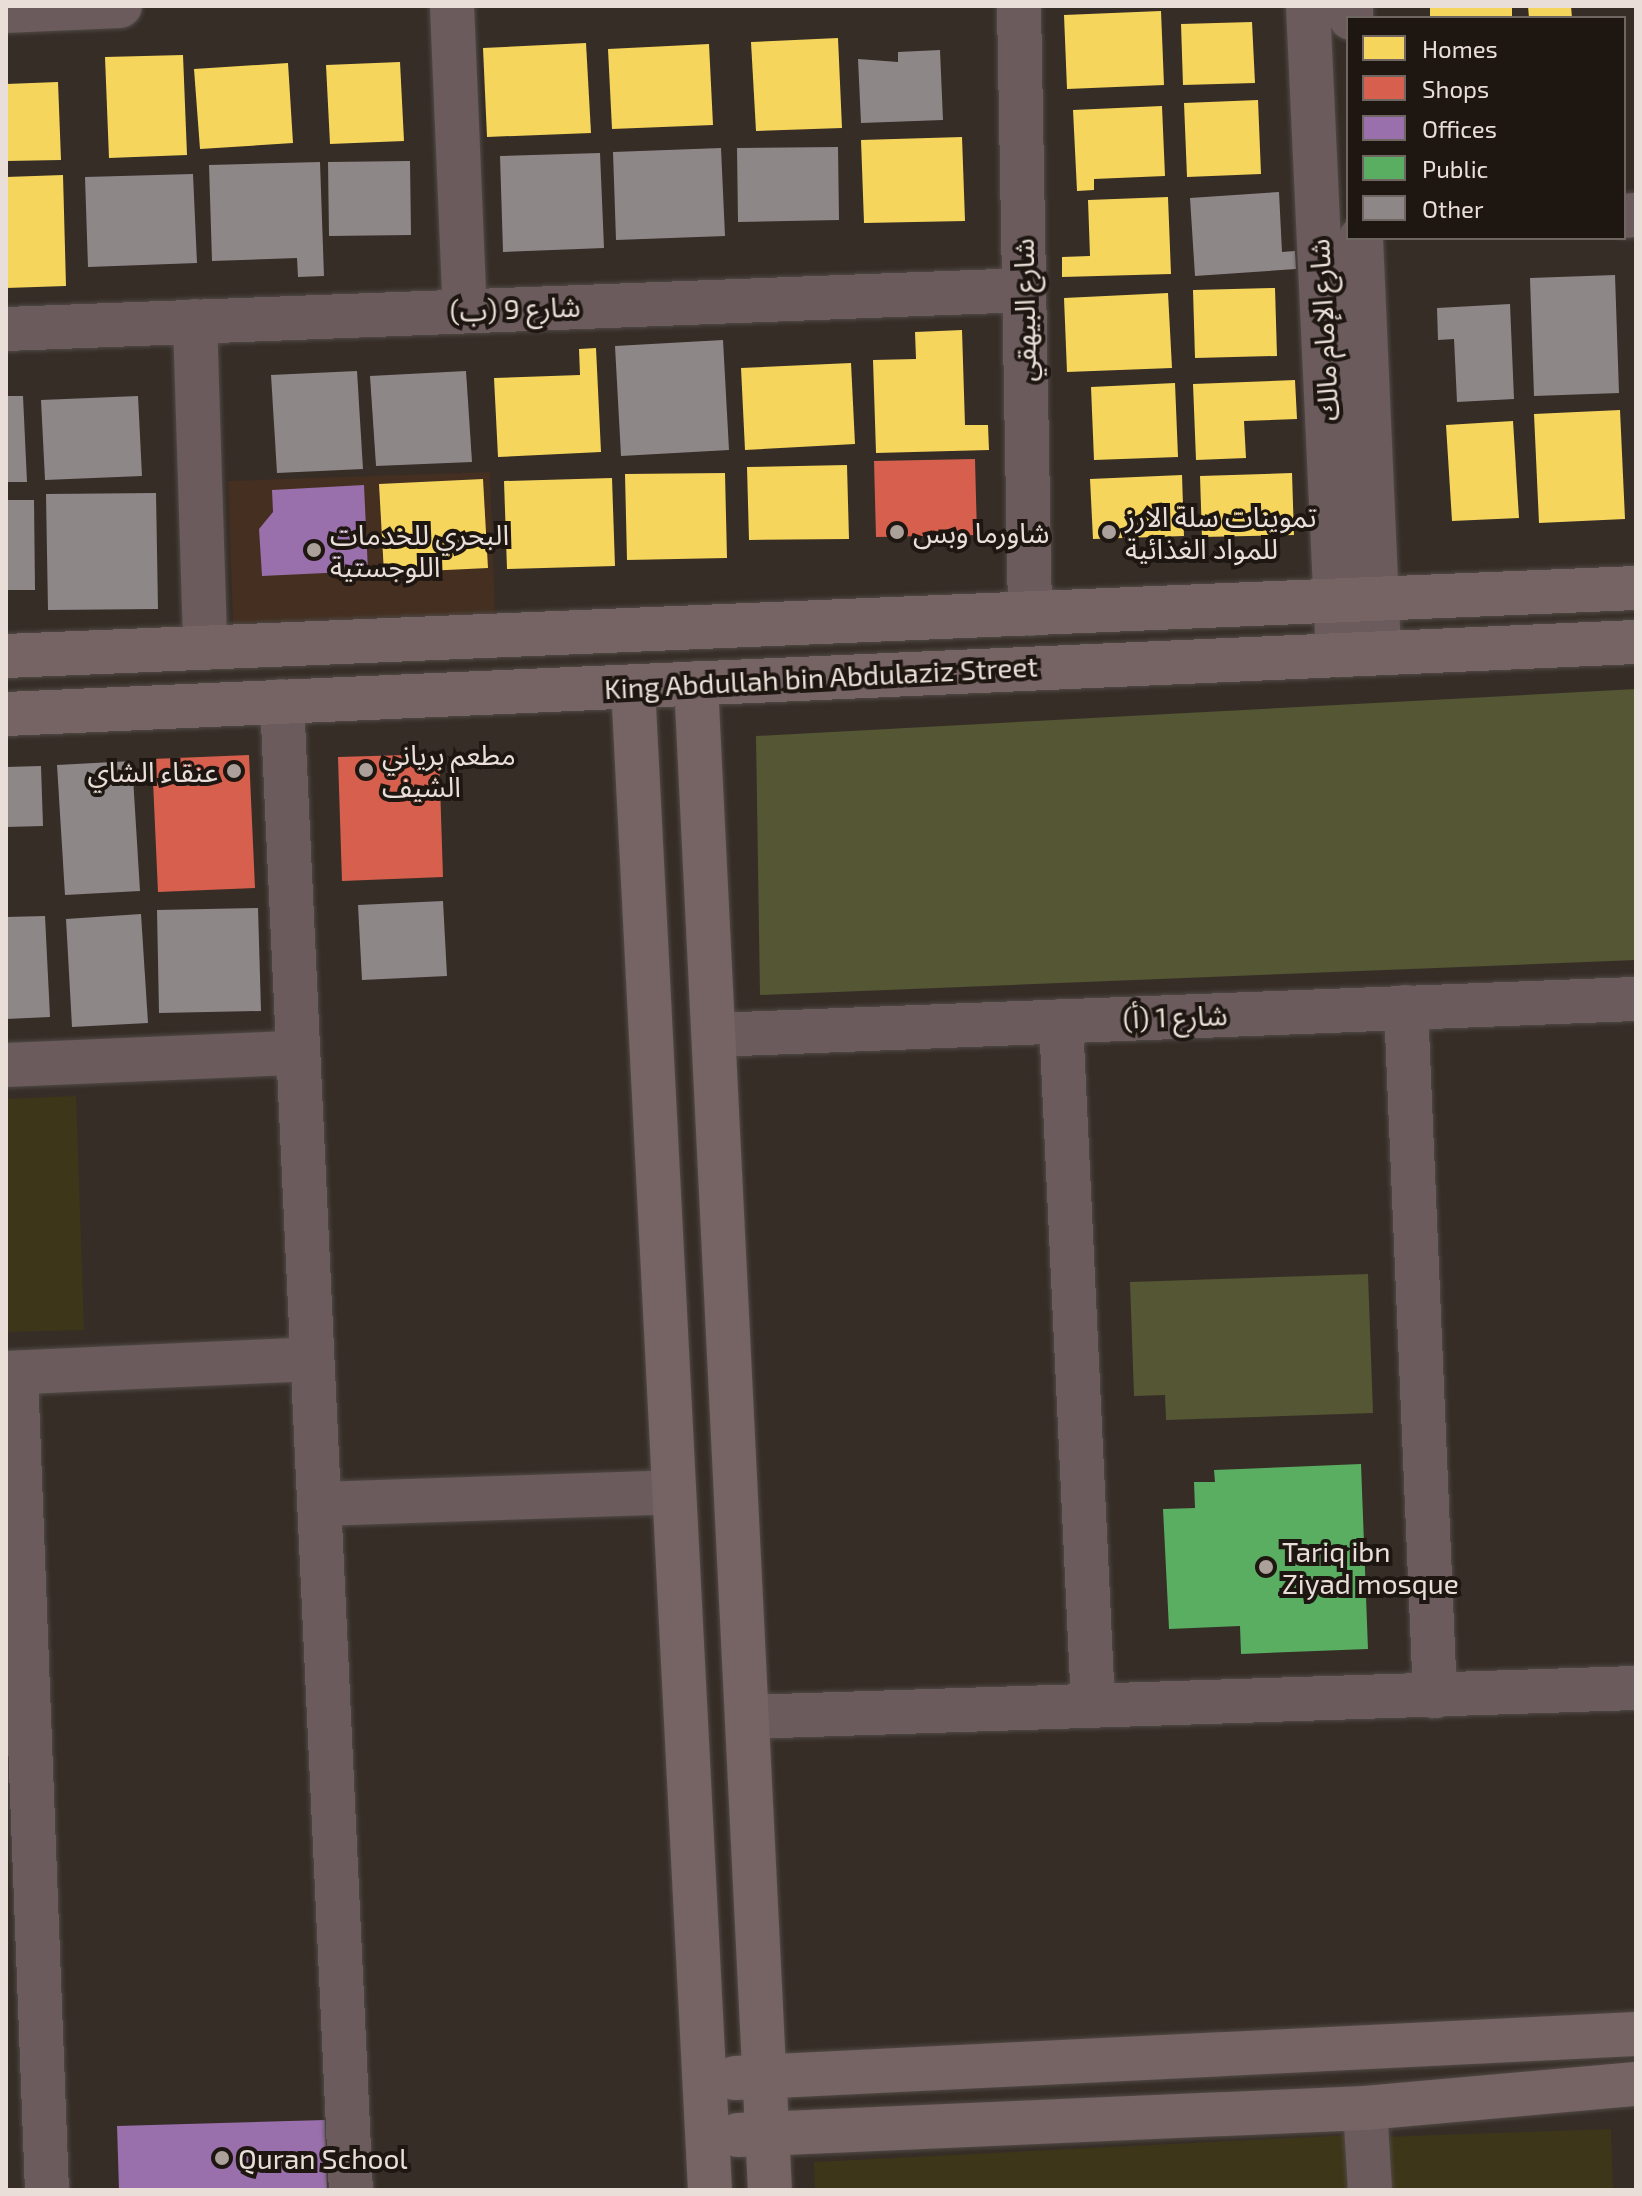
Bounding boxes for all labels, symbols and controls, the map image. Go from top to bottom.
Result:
legend [1346,16,1626,240]
text: Homes [1422,34,1498,63]
text: Shops [1422,74,1489,103]
text: Offices [1422,114,1497,143]
text: Public [1422,154,1488,183]
text: Other [1422,194,1484,223]
street label: شارع البيهقي [1006,238,1042,382]
street label: شارع الإمام مالك [1301,238,1345,422]
street label: شارع 9 (ب) [449,289,581,327]
place label: تموينات سلة الارز للمواد الغذائية [1125,499,1317,565]
place label: شاورما وبس [913,515,1049,549]
place label: البحري للخدمات اللوجستية [330,517,509,583]
marker: شاورما وبس [888,523,906,541]
marker: تموينات سلة الارز للمواد الغذائية [1100,523,1118,541]
marker: البحري للخدمات اللوجستية [305,541,323,559]
street label: King Abdullah bin Abdulaziz Street [603,649,1039,705]
place label: مطعم برياني الشيف [382,737,516,803]
place label: عنقاء الشاي [87,754,218,788]
marker: مطعم برياني الشيف [357,761,375,779]
marker: عنقاء الشاي [225,762,243,780]
street label: شارع 1 (أ) [1122,997,1228,1035]
place label: Tariq ibn Ziyad mosque [1282,1534,1459,1600]
marker: Tariq ibn Ziyad mosque [1257,1558,1275,1576]
place label: Quran School [238,2141,408,2175]
marker: Quran School [213,2149,231,2167]

